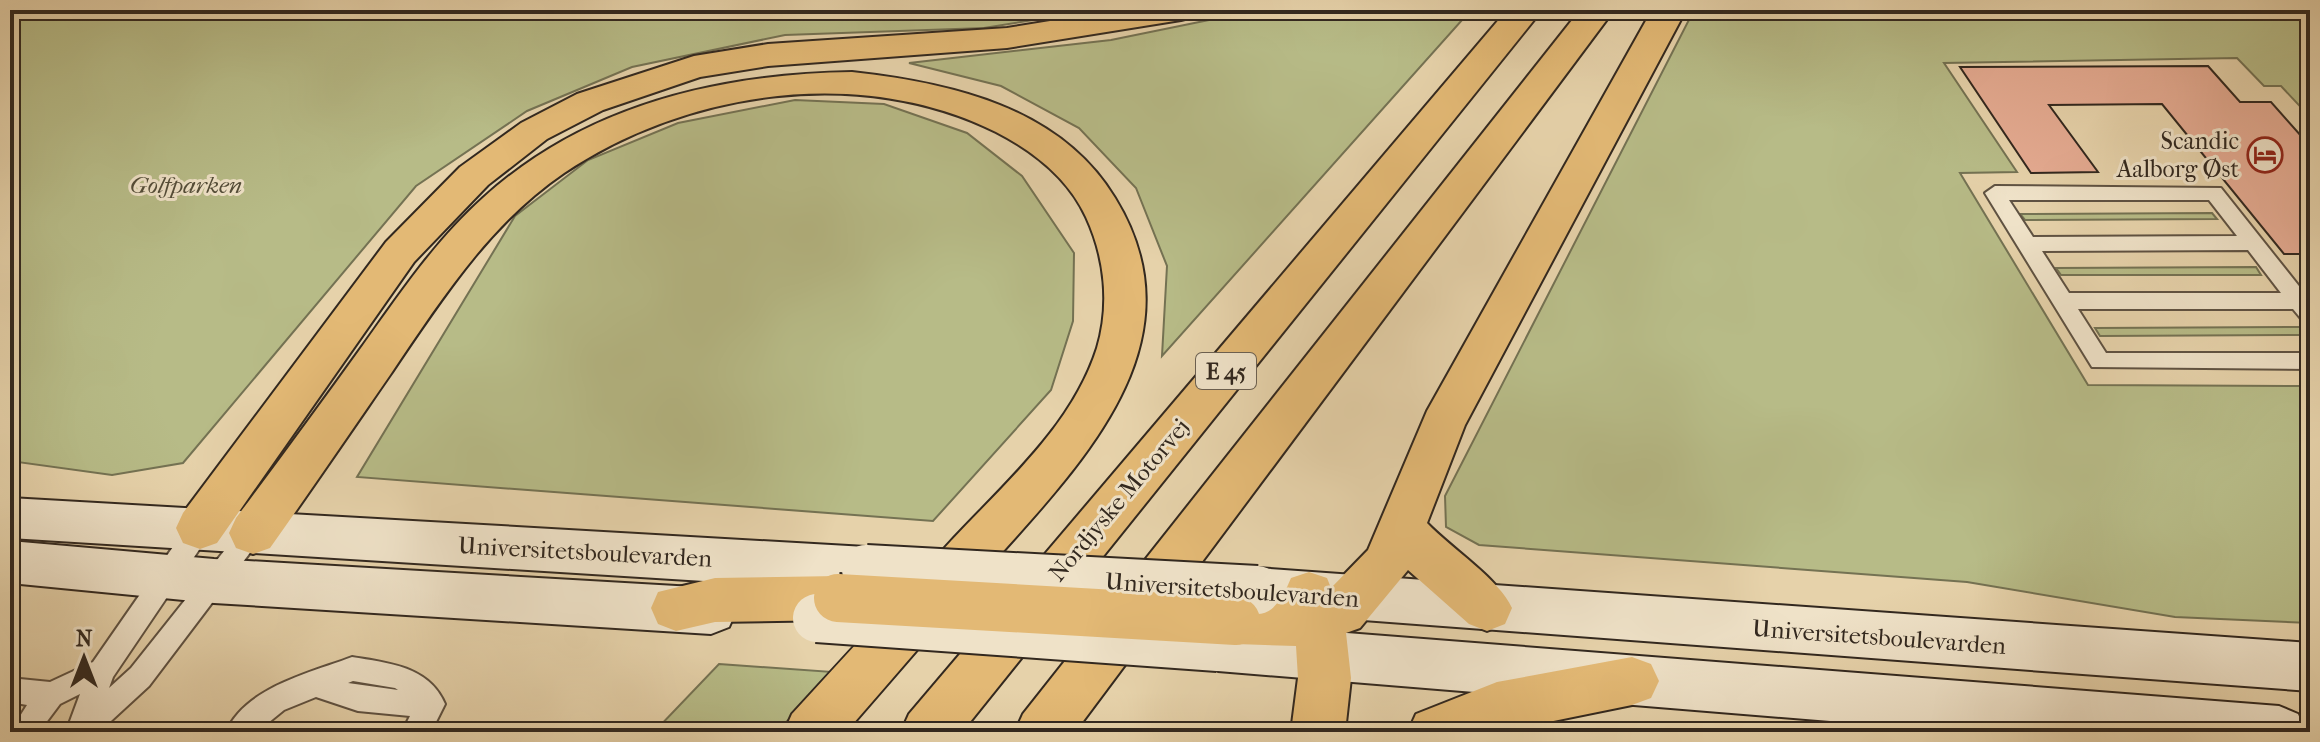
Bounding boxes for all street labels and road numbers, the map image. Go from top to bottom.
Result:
road number: E 45 [1196,353,1256,389]
street label: Nordjyske Motorvej [1043,413,1195,587]
street label: Universitetsboulevarden [457,531,713,573]
street label: Universitetsboulevarden [1104,567,1360,613]
street label: Universitetsboulevarden [1751,614,2007,660]

